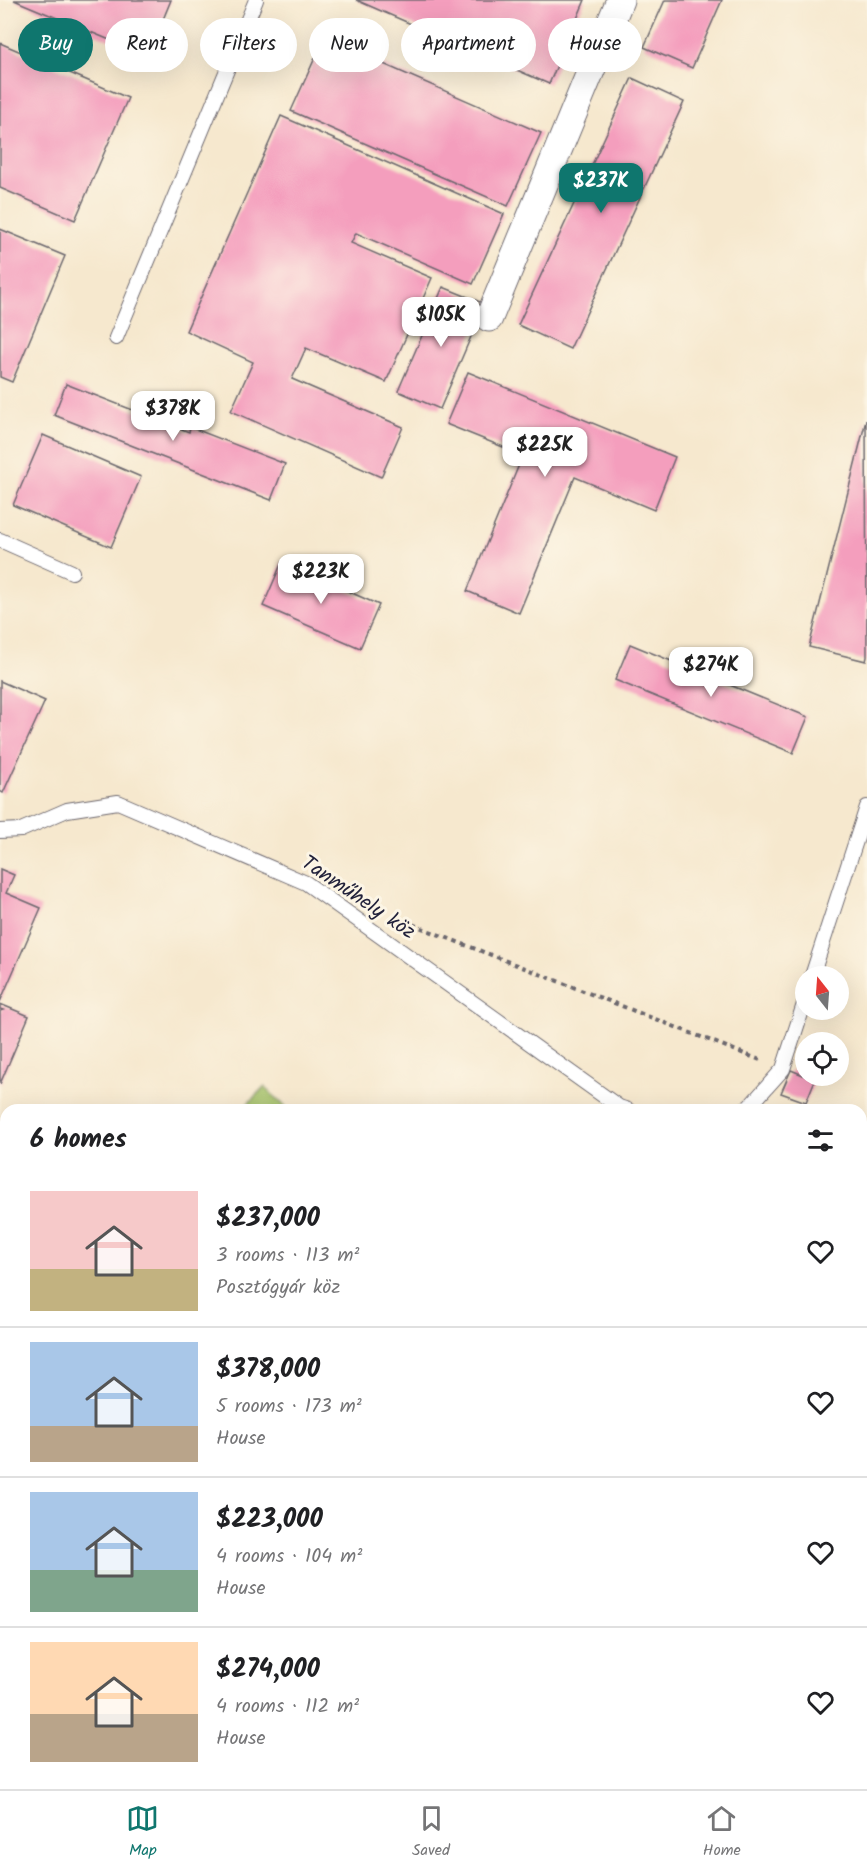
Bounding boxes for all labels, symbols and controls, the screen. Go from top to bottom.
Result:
chip: Buy [18,18,93,72]
chip: Rent [105,18,188,72]
chip: Filters [200,18,297,72]
chip: New [309,18,389,72]
chip: Apartment [401,18,536,72]
chip: House [548,18,642,72]
pin: $237K [559,163,643,214]
text: $237K [573,166,629,198]
pin: $105K [399,297,483,348]
text: $105K [416,300,466,332]
pin: $378K [131,391,215,442]
text: $378K [145,394,201,426]
pin: $225K [503,427,587,478]
text: $225K [516,430,574,462]
pin: $223K [279,554,363,605]
text: $223K [292,557,350,589]
pin: $274K [669,647,753,698]
text: $274K [683,650,739,682]
street label: Tanműhely köz [294,847,422,949]
north arrow [795,966,849,1020]
map controls [795,966,849,1086]
button: locate [795,1032,849,1086]
text: 6 homes [30,1119,127,1161]
icon: filters [804,1124,837,1157]
text: $237,000 [216,1198,320,1240]
icon: home [78,1215,150,1287]
icon: heart [804,1235,837,1268]
text: 3 rooms · 113 m² [216,1240,359,1272]
text: Posztógyár köz [216,1272,340,1304]
text: $378,000 [216,1349,320,1391]
icon: home [78,1366,150,1438]
icon: heart [804,1386,837,1419]
text: 5 rooms · 173 m² [216,1391,362,1423]
text: House [216,1423,266,1455]
text: $223,000 [216,1499,323,1541]
icon: home [78,1516,150,1588]
icon: heart [804,1536,837,1569]
text: 4 rooms · 104 m² [216,1541,362,1573]
text: House [216,1573,266,1605]
text: $274,000 [216,1649,320,1691]
icon: home [78,1666,150,1738]
icon: heart [804,1686,837,1719]
text: 4 rooms · 112 m² [216,1691,359,1723]
text: House [216,1723,266,1755]
tab: Map [126,1802,159,1863]
tab: Saved [412,1802,450,1863]
tab: Home [703,1802,741,1863]

